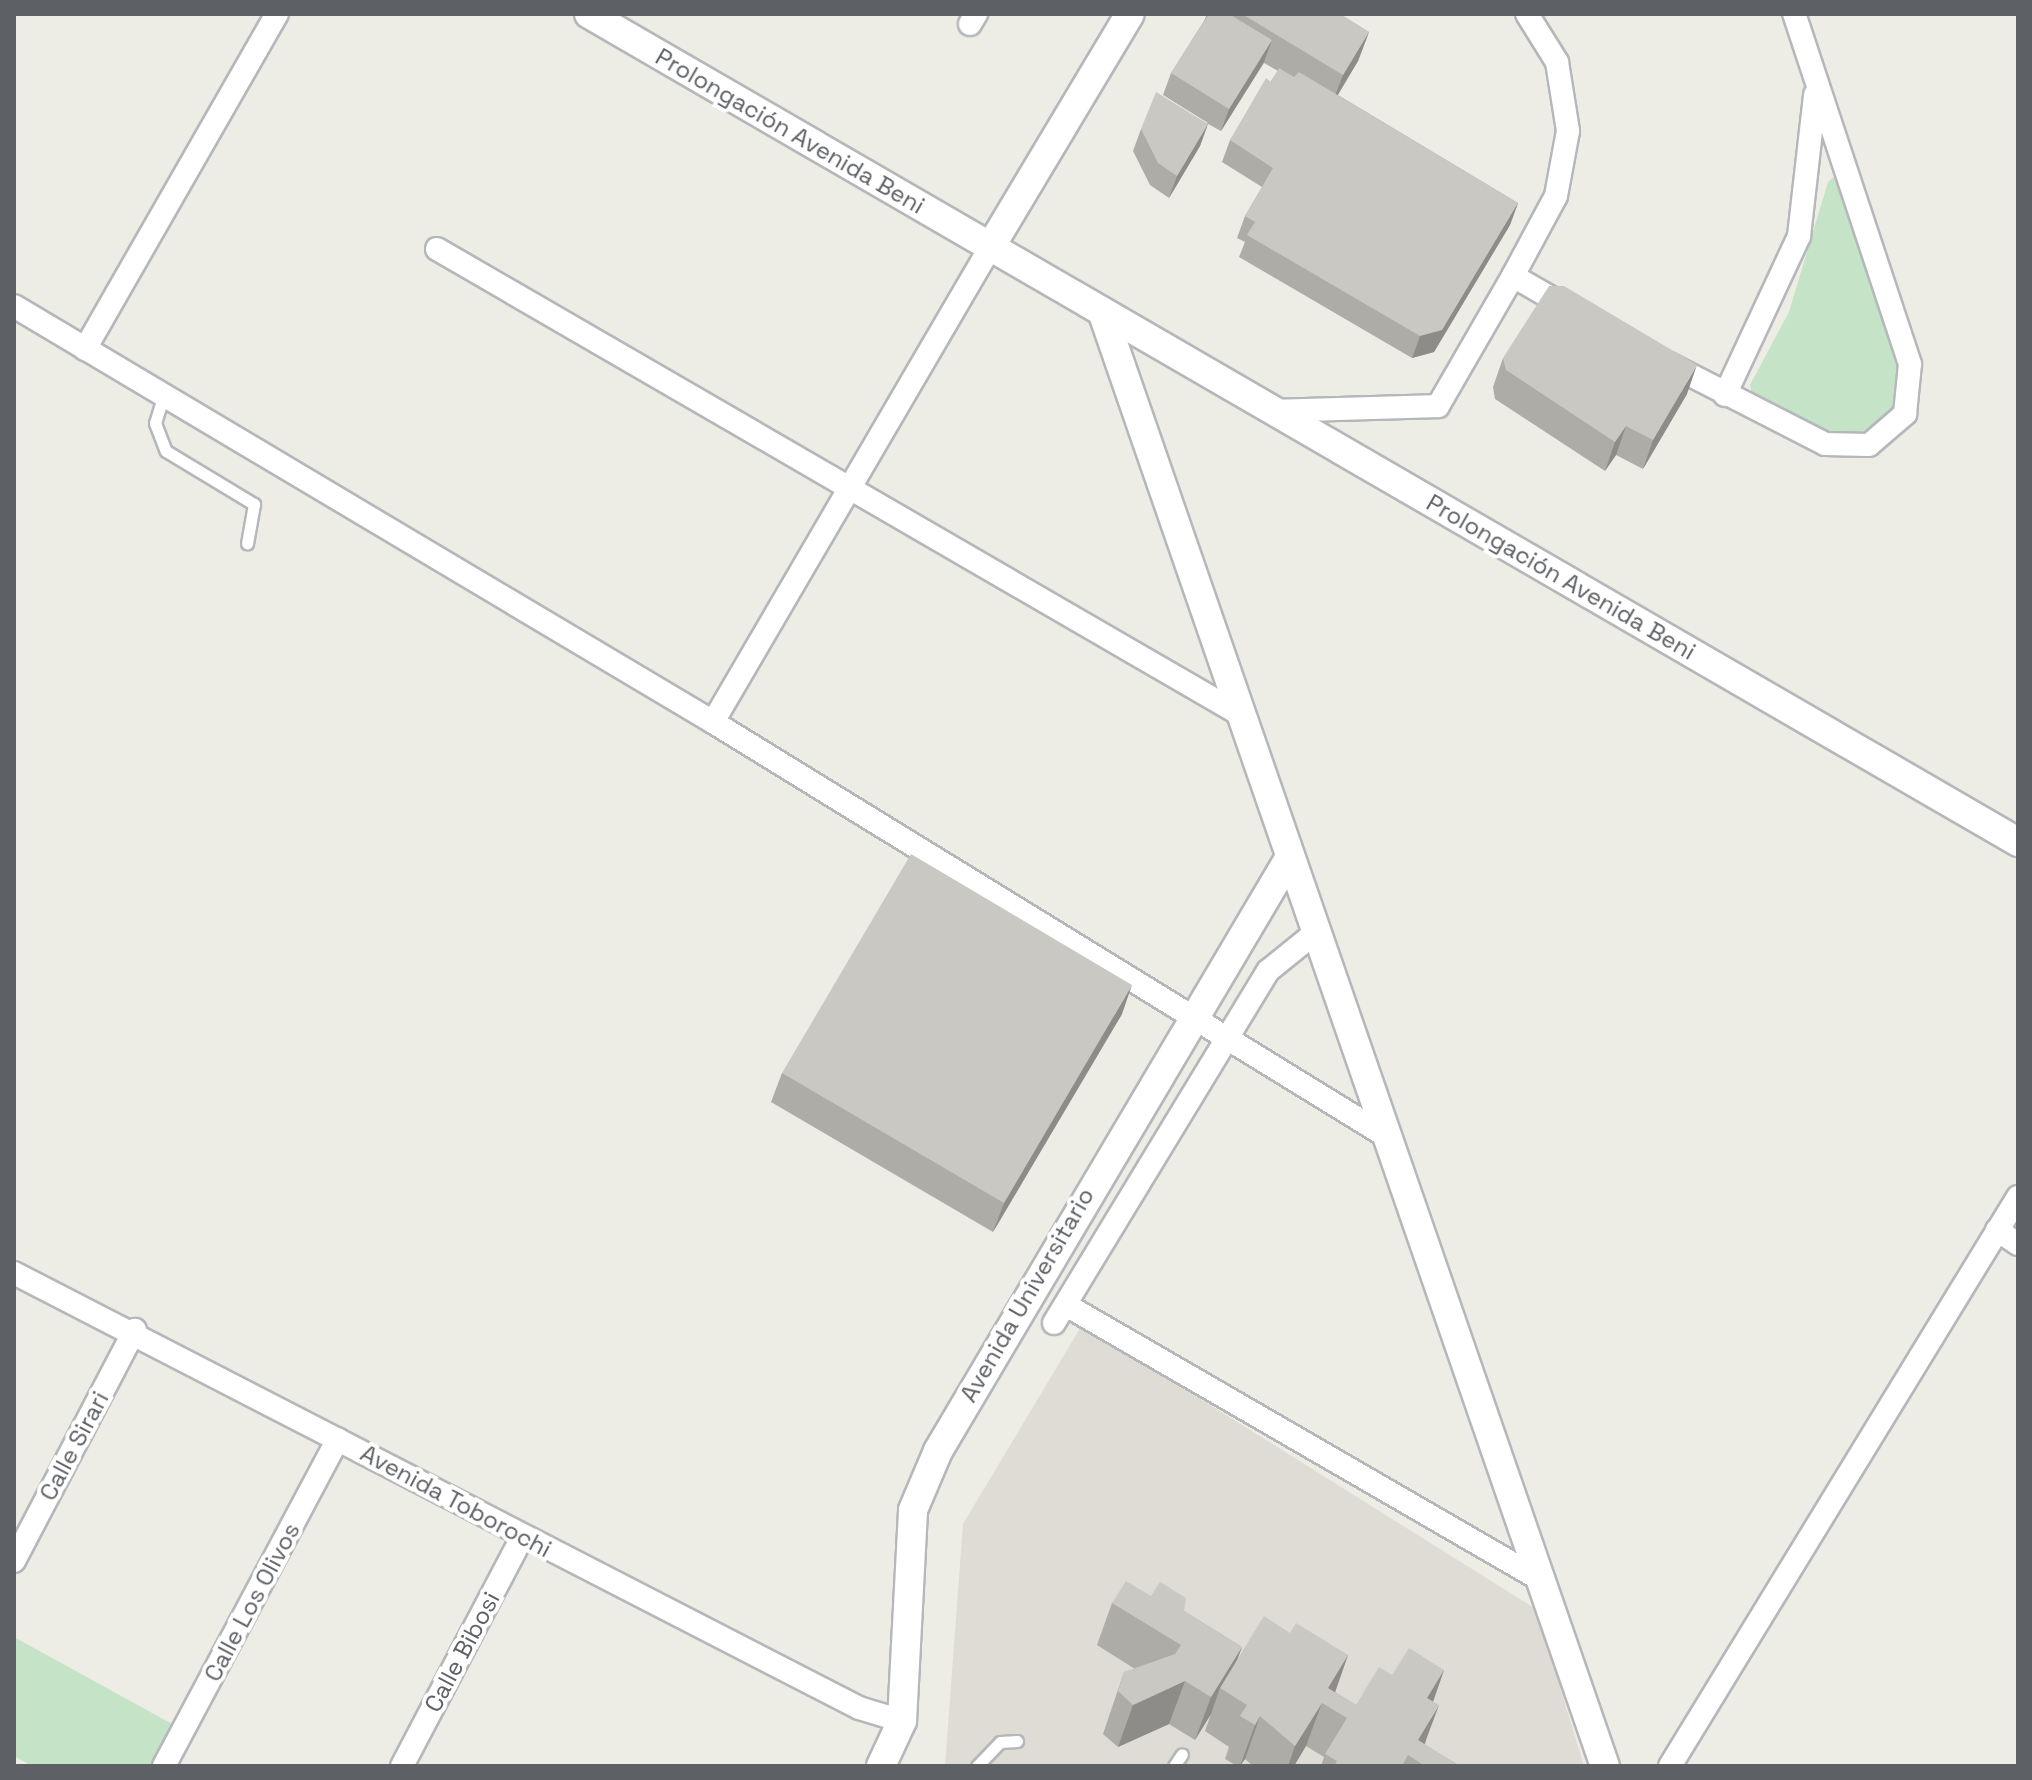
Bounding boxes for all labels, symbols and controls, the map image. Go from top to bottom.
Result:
street label: Prolongación Avenida Beni [650,42,930,220]
street label: Prolongación Avenida Beni [1421,488,1701,666]
street label: Avenida Universitario [954,1183,1100,1407]
street label: Calle Sirari [33,1387,115,1505]
street label: Avenida Toborochi [355,1438,557,1564]
street label: Calle Los Olivos [198,1518,306,1686]
street label: Calle Bibosi [418,1587,506,1717]

